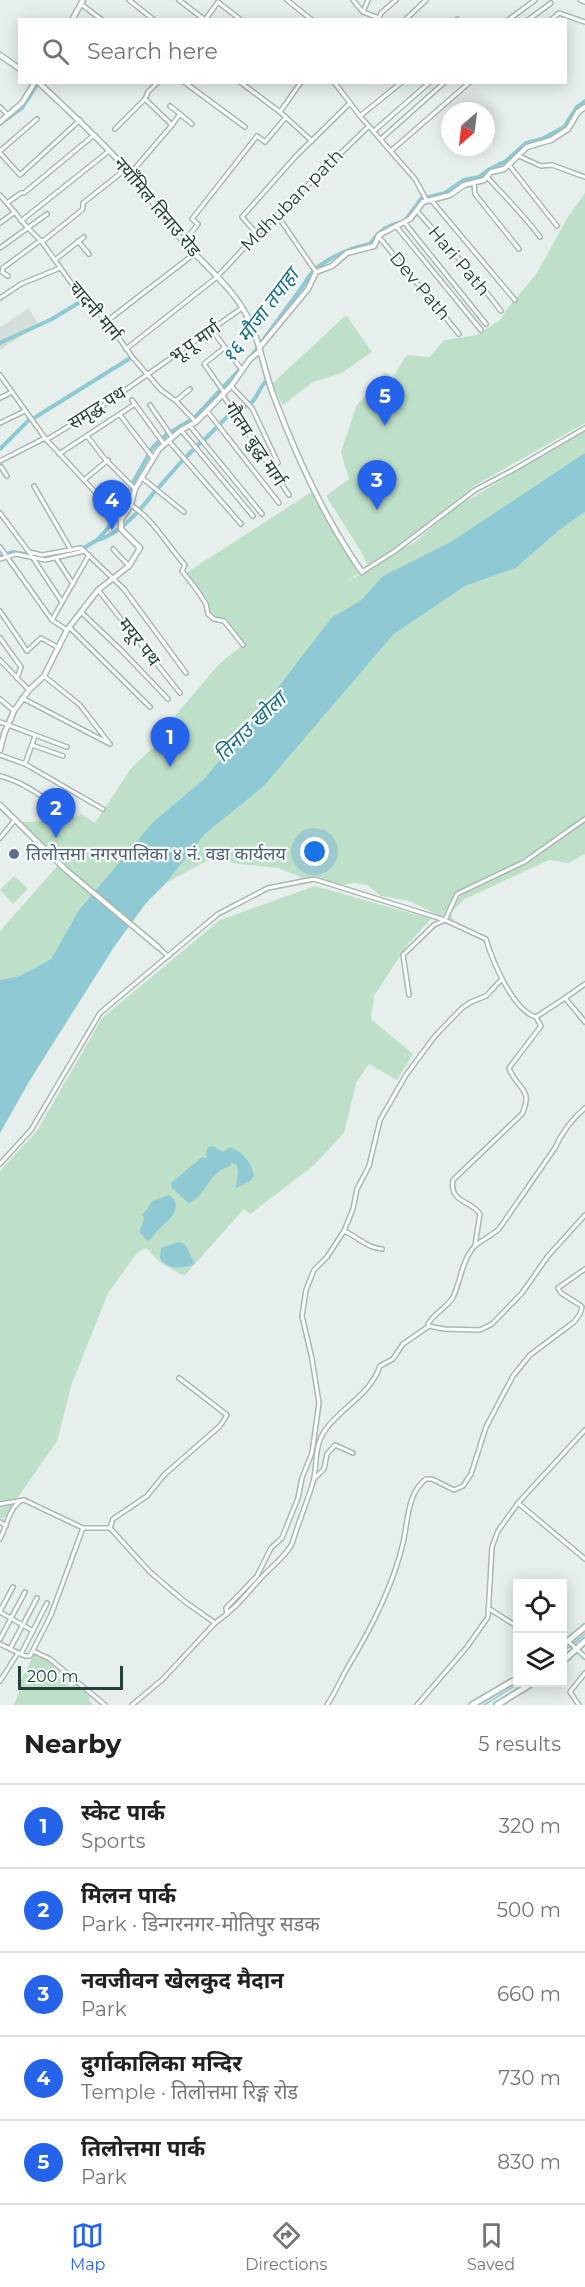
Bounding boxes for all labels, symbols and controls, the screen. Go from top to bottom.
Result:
search box [18,18,567,84]
icon: search [39,35,72,68]
text: Search here [87,38,218,65]
north arrow [441,102,495,156]
street label: Mdhuban path [236,144,348,256]
street label: नयाँमिल तिनाउ रोड [109,153,205,262]
street label: Hari Path [423,222,495,300]
street label: Dev Path [385,247,455,325]
water label: १६ मौजा तपाहा [217,261,306,368]
street label: चादनी मार्ग [64,277,127,346]
street label: भू.पू मार्ग [165,316,226,368]
pin: 5 [366,376,404,426]
street label: समृद्ध पथ [64,382,131,435]
street label: गौतम बुद्ध मार्ग [219,398,291,491]
pin: 3 [358,460,397,510]
pin: 4 [92,480,132,530]
street label: मयूर पथ [113,614,165,671]
water label: तिनाउ खोला [210,685,293,767]
pin: 1 [150,718,190,767]
pin: 2 [36,788,76,838]
your location [300,837,329,866]
place label: तिलोत्तमा नगरपालिका ४ नं. वडा कार्यलय [26,843,287,865]
marker: तिलोत्तमा नगरपालिका ४ नं. वडा कार्यलय [7,847,21,861]
map controls [513,1579,567,1687]
button: locate [513,1579,567,1633]
button: layers [513,1633,567,1687]
scale bar [18,1663,123,1690]
text: 200 m [27,1667,78,1686]
text: Nearby [24,1728,121,1760]
text: 5 results [478,1732,561,1756]
text: स्केट पार्क [81,1799,165,1826]
text: 1 [40,1814,47,1838]
text: 320 m [499,1814,561,1838]
text: Sports [81,1829,146,1853]
text: मिलन पार्क [81,1882,176,1909]
text: 2 [38,1898,49,1922]
text: 500 m [497,1898,561,1922]
text: Park · डिन्गरनगर-मोतिपुर सडक [81,1912,320,1936]
text: नवजीवन खेलकुद मैदान [81,1967,284,1994]
text: 3 [38,1982,49,2006]
text: 660 m [497,1982,561,2006]
text: Park [81,1997,127,2021]
text: दुर्गाकालिका मन्दिर [81,2050,242,2077]
text: 4 [37,2066,50,2090]
text: 730 m [498,2066,561,2090]
text: Temple · तिलोत्तमा रिङ्ग रोड [81,2080,298,2104]
text: तिलोत्तमा पार्क [81,2135,205,2162]
text: 5 [38,2150,49,2174]
text: 830 m [497,2150,561,2174]
text: Park [81,2165,127,2189]
tab: Map [70,2219,105,2274]
tab: Directions [245,2219,327,2274]
tab: Saved [467,2219,515,2274]

